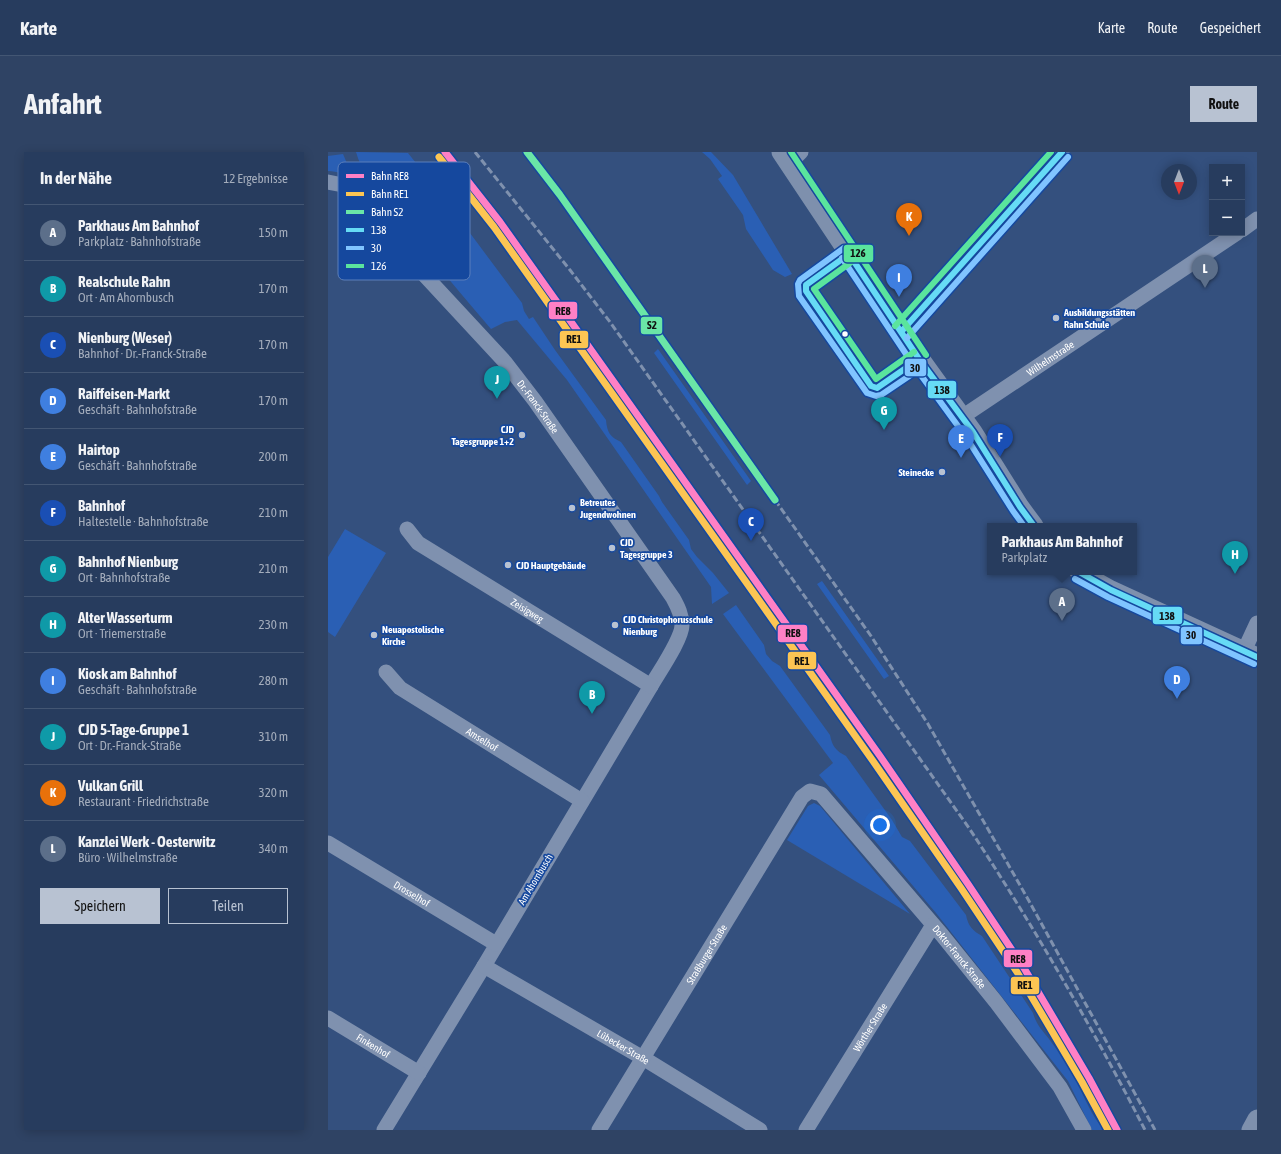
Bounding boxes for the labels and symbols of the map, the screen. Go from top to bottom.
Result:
legend [338,162,470,280]
north arrow [1161,164,1197,200]
text: Bahn RE8 [371,170,409,182]
text: Bahn RE1 [371,188,409,200]
pin: K [896,203,922,236]
text: Bahn S2 [371,206,403,218]
text: 138 [371,224,387,236]
text: 30 [371,242,381,254]
line badge: 126 [843,244,874,263]
text: 126 [850,247,866,259]
pin: L [1192,255,1218,288]
text: 126 [371,260,387,272]
pin: I [886,264,912,297]
line badge: RE8 [548,301,578,320]
text: RE8 [555,305,571,317]
place label: Ausbildungsstätten Rahn Schule [1063,307,1135,330]
marker: Ausbildungsstätten Rahn Schule [1051,313,1061,323]
line badge: S2 [640,316,663,335]
text: S2 [647,319,657,331]
unlabelled marker [840,329,850,339]
line badge: RE1 [559,330,589,349]
text: RE1 [566,333,582,345]
street label: Wilhelmstraße [1025,338,1076,378]
line badge: 30 [904,358,927,377]
text: 30 [910,362,920,374]
pin: J [484,366,510,399]
street label: Dr.-Franck-Straße [515,378,561,436]
line badge: 138 [927,380,957,399]
text: 138 [934,384,950,396]
pin: G [871,397,897,430]
place label: CJD Tagesgruppe 1+2 [451,424,514,447]
pin: F [987,424,1013,457]
pin: E [948,425,974,458]
marker: CJD Tagesgruppe 1+2 [517,430,527,440]
place label: Steinecke [898,467,934,478]
marker: Steinecke [937,467,947,477]
place label: Betreutes Jugendwohnen [579,497,636,520]
marker: Betreutes Jugendwohnen [567,503,577,513]
pin: C [738,508,764,541]
place label: CJD Tagesgruppe 3 [620,537,673,560]
pin: H [1222,541,1248,574]
marker: CJD Tagesgruppe 3 [607,543,617,553]
marker: CJD Hauptgebäude [503,560,513,570]
place label: CJD Hauptgebäude [516,560,586,571]
pin: A [1049,588,1075,621]
street label: Zeisigweg [509,596,546,625]
line badge: 138 [1152,606,1183,625]
text: 138 [1159,610,1175,622]
place label: CJD Christophorusschule Nienburg [623,614,713,637]
marker: CJD Christophorusschule Nienburg [610,620,620,630]
place label: Neuapostolische Kirche [382,624,444,647]
line badge: RE8 [777,624,808,643]
line badge: 30 [1180,626,1203,645]
text: RE8 [785,627,801,639]
text: 30 [1186,629,1196,641]
marker: Neuapostolische Kirche [369,630,379,640]
line badge: RE1 [787,651,817,670]
text: RE1 [794,655,810,667]
pin: D [1164,666,1190,699]
pin: B [579,681,605,714]
street label: Amselhof [464,726,500,754]
your location [870,815,890,835]
street label: Am Ahornbusch [516,852,555,907]
street label: Drosselhof [392,879,432,909]
street label: Straßburger Straße [684,922,729,986]
street label: Doktor-Franck-Straße [930,923,988,991]
line badge: RE8 [1003,949,1033,968]
text: RE8 [1010,953,1026,965]
line badge: RE1 [1010,976,1040,995]
text: RE1 [1017,979,1033,991]
street label: Wörther Straße [851,1001,890,1054]
street label: Lübecker Straße [595,1028,652,1067]
street label: Finkenhof [354,1032,392,1060]

